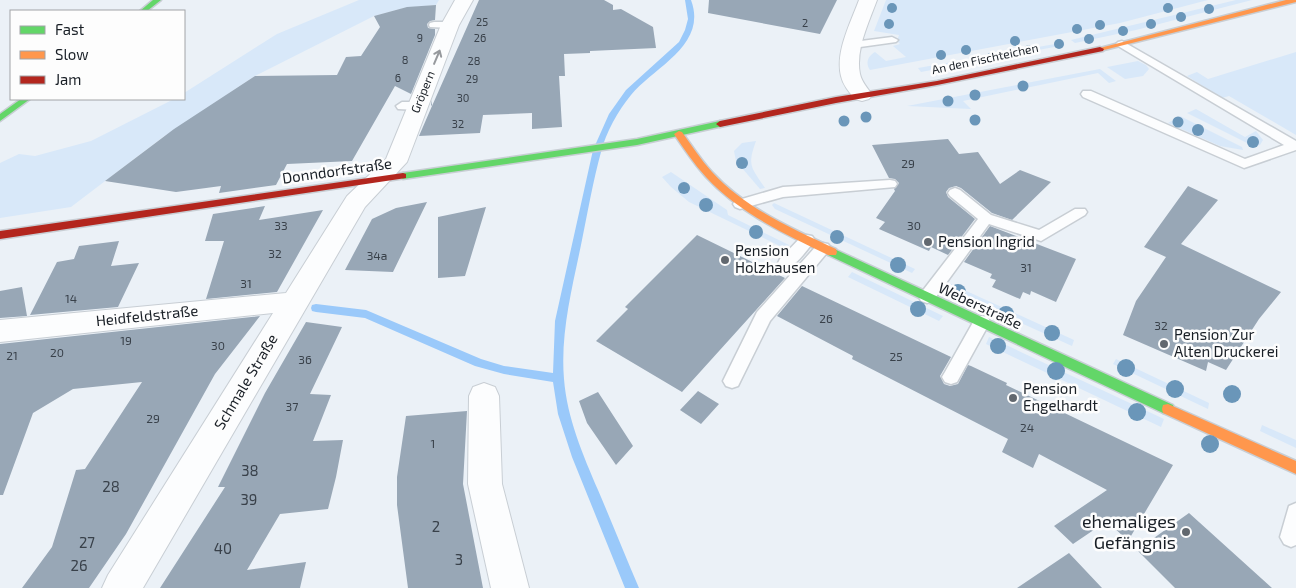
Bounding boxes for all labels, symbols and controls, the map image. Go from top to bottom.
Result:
legend [10,10,185,100]
house number: 25 [476,15,488,28]
house number: 2 [802,16,808,29]
text: Fast [55,20,85,38]
house number: 9 [417,31,423,44]
house number: 26 [474,31,486,44]
street label: An den Fischteichen [930,40,1039,76]
text: Slow [55,45,89,63]
one-way arrow [433,50,442,65]
house number: 8 [402,53,408,66]
house number: 28 [468,54,480,67]
street label: Gröpern [407,68,437,115]
text: Jam [55,70,81,88]
house number: 6 [395,71,401,84]
house number: 29 [466,72,478,85]
house number: 30 [457,91,469,104]
house number: 32 [452,117,464,130]
street label: Donndorfstraße [281,153,393,187]
house number: 29 [901,156,915,170]
house number: 33 [274,218,288,232]
house number: 30 [907,218,921,232]
place label: Pension Ingrid [938,232,1035,250]
marker: Pension Ingrid [922,236,934,248]
place label: Pension Holzhausen [735,241,816,276]
house number: 32 [268,246,282,260]
house number: 34a [367,248,387,262]
marker: Pension Holzhausen [719,254,731,266]
house number: 31 [1020,260,1032,274]
house number: 31 [240,276,252,290]
street label: Weberstraße [936,278,1025,332]
house number: 14 [65,291,77,305]
street label: Heidfeldstraße [95,301,199,329]
house number: 26 [819,311,833,325]
house number: 32 [1154,318,1168,332]
place label: Pension Zur Alten Druckerei [1174,325,1278,360]
street label: Schmale Straße [210,330,281,432]
house number: 19 [120,333,132,347]
house number: 30 [211,338,225,352]
marker: Pension Zur Alten Druckerei [1158,338,1170,350]
house number: 20 [50,345,64,359]
house number: 21 [6,348,18,362]
house number: 25 [889,349,903,363]
house number: 36 [298,352,312,366]
place label: Pension Engelhardt [1023,379,1098,414]
marker: Pension Engelhardt [1007,392,1019,404]
house number: 37 [286,399,298,413]
house number: 29 [146,411,160,425]
house number: 24 [1020,420,1034,434]
house number: 1 [431,436,435,450]
house number: 38 [241,461,259,479]
house number: 28 [102,477,120,495]
house number: 39 [241,490,257,508]
place label: ehemaliges Gefängnis [1082,510,1176,553]
house number: 2 [432,517,440,535]
marker: ehemaliges Gefängnis [1180,526,1192,538]
house number: 27 [79,533,95,551]
house number: 40 [214,539,232,557]
house number: 3 [455,550,463,568]
house number: 26 [70,556,88,574]

